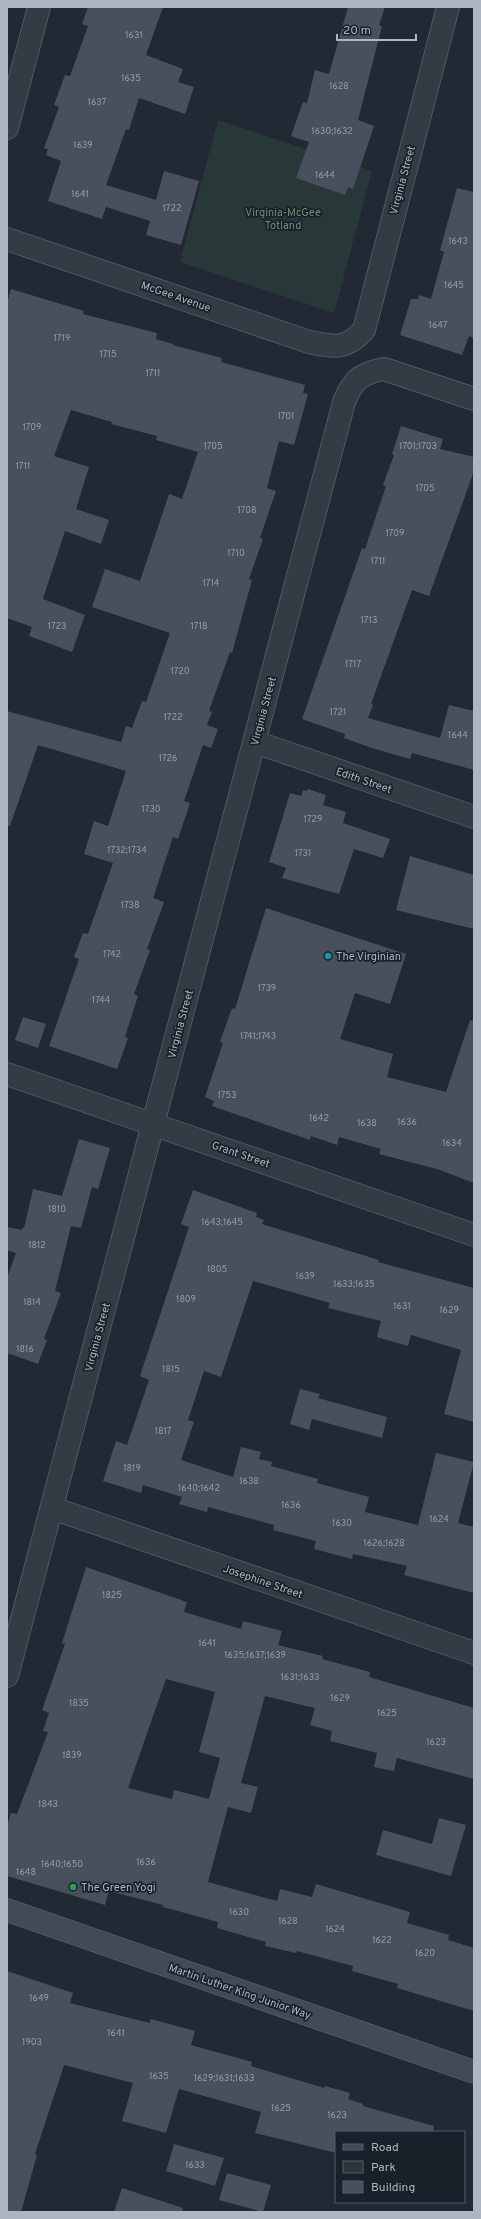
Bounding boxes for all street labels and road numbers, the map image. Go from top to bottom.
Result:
street label: Virginia Street [387,144,419,216]
street label: McGee Avenue [139,278,212,315]
street label: Virginia Street [248,675,280,747]
street label: Edith Street [334,765,393,797]
street label: Virginia Street [165,988,197,1060]
street label: Grant Street [210,1138,272,1171]
street label: Virginia Street [82,1301,114,1373]
street label: Josephine Street [221,1562,304,1602]
street label: Martin Luther King Junior Way [167,1961,313,2023]

